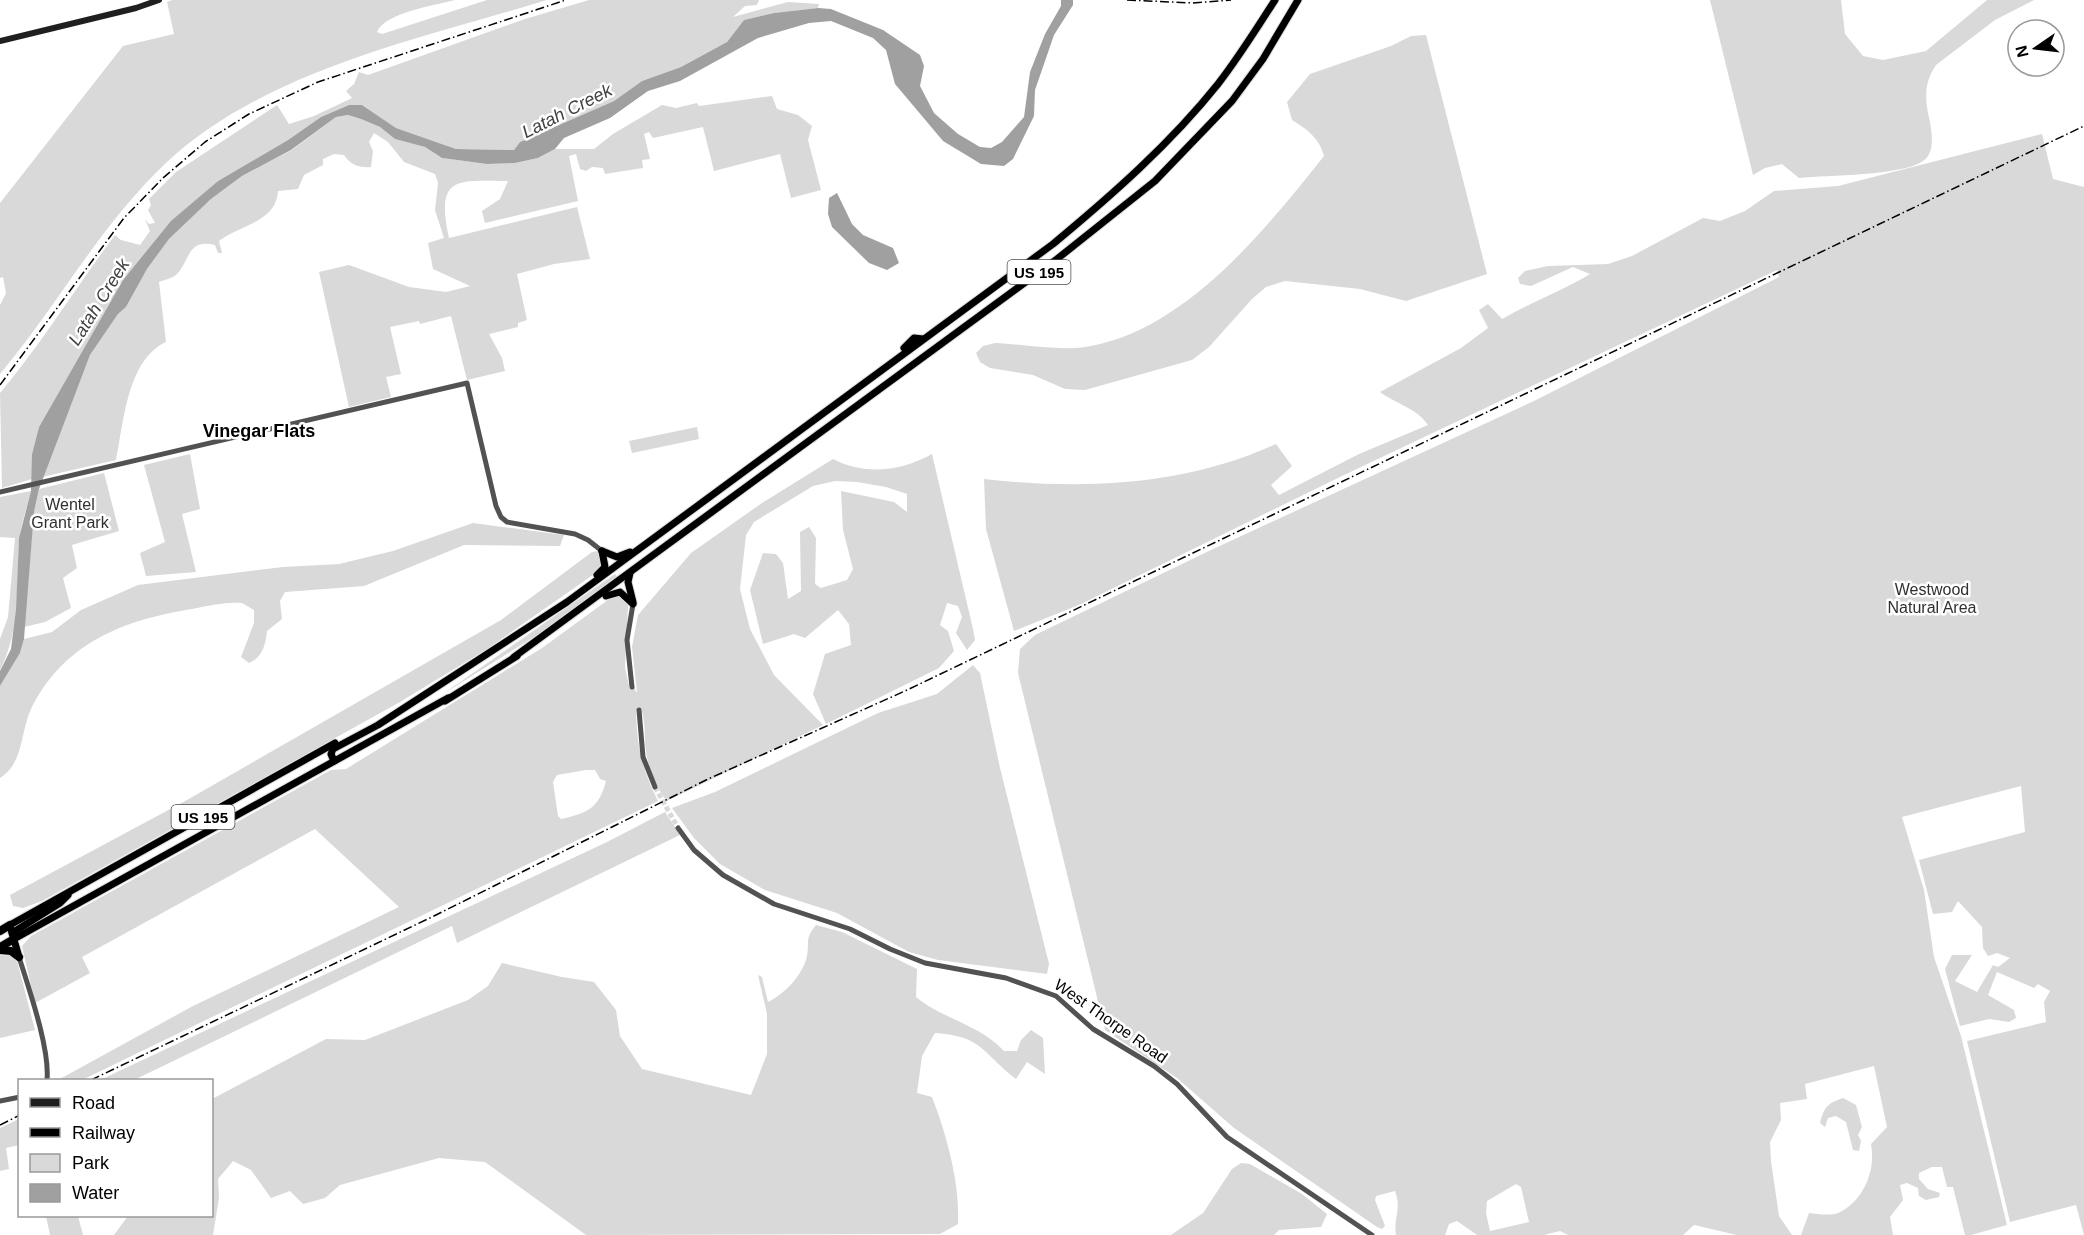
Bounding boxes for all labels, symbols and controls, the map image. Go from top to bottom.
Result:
north arrow [2006,18,2066,78]
text: N [2012,44,2032,59]
water label: Latah Creek [519,79,616,142]
water label: Latah Creek [65,254,134,349]
road number: US 195 [1008,260,1070,284]
district label: Vinegar Flats [203,421,315,441]
park label: Wentel Grant Park [31,496,110,531]
park label: Westwood Natural Area [1888,581,1977,616]
road number: US 195 [172,805,234,829]
street label: West Thorpe Road [1051,976,1171,1066]
legend [18,1079,213,1217]
text: Road [72,1093,115,1113]
text: Railway [72,1123,135,1143]
text: Park [72,1153,110,1173]
text: Water [72,1183,119,1203]

